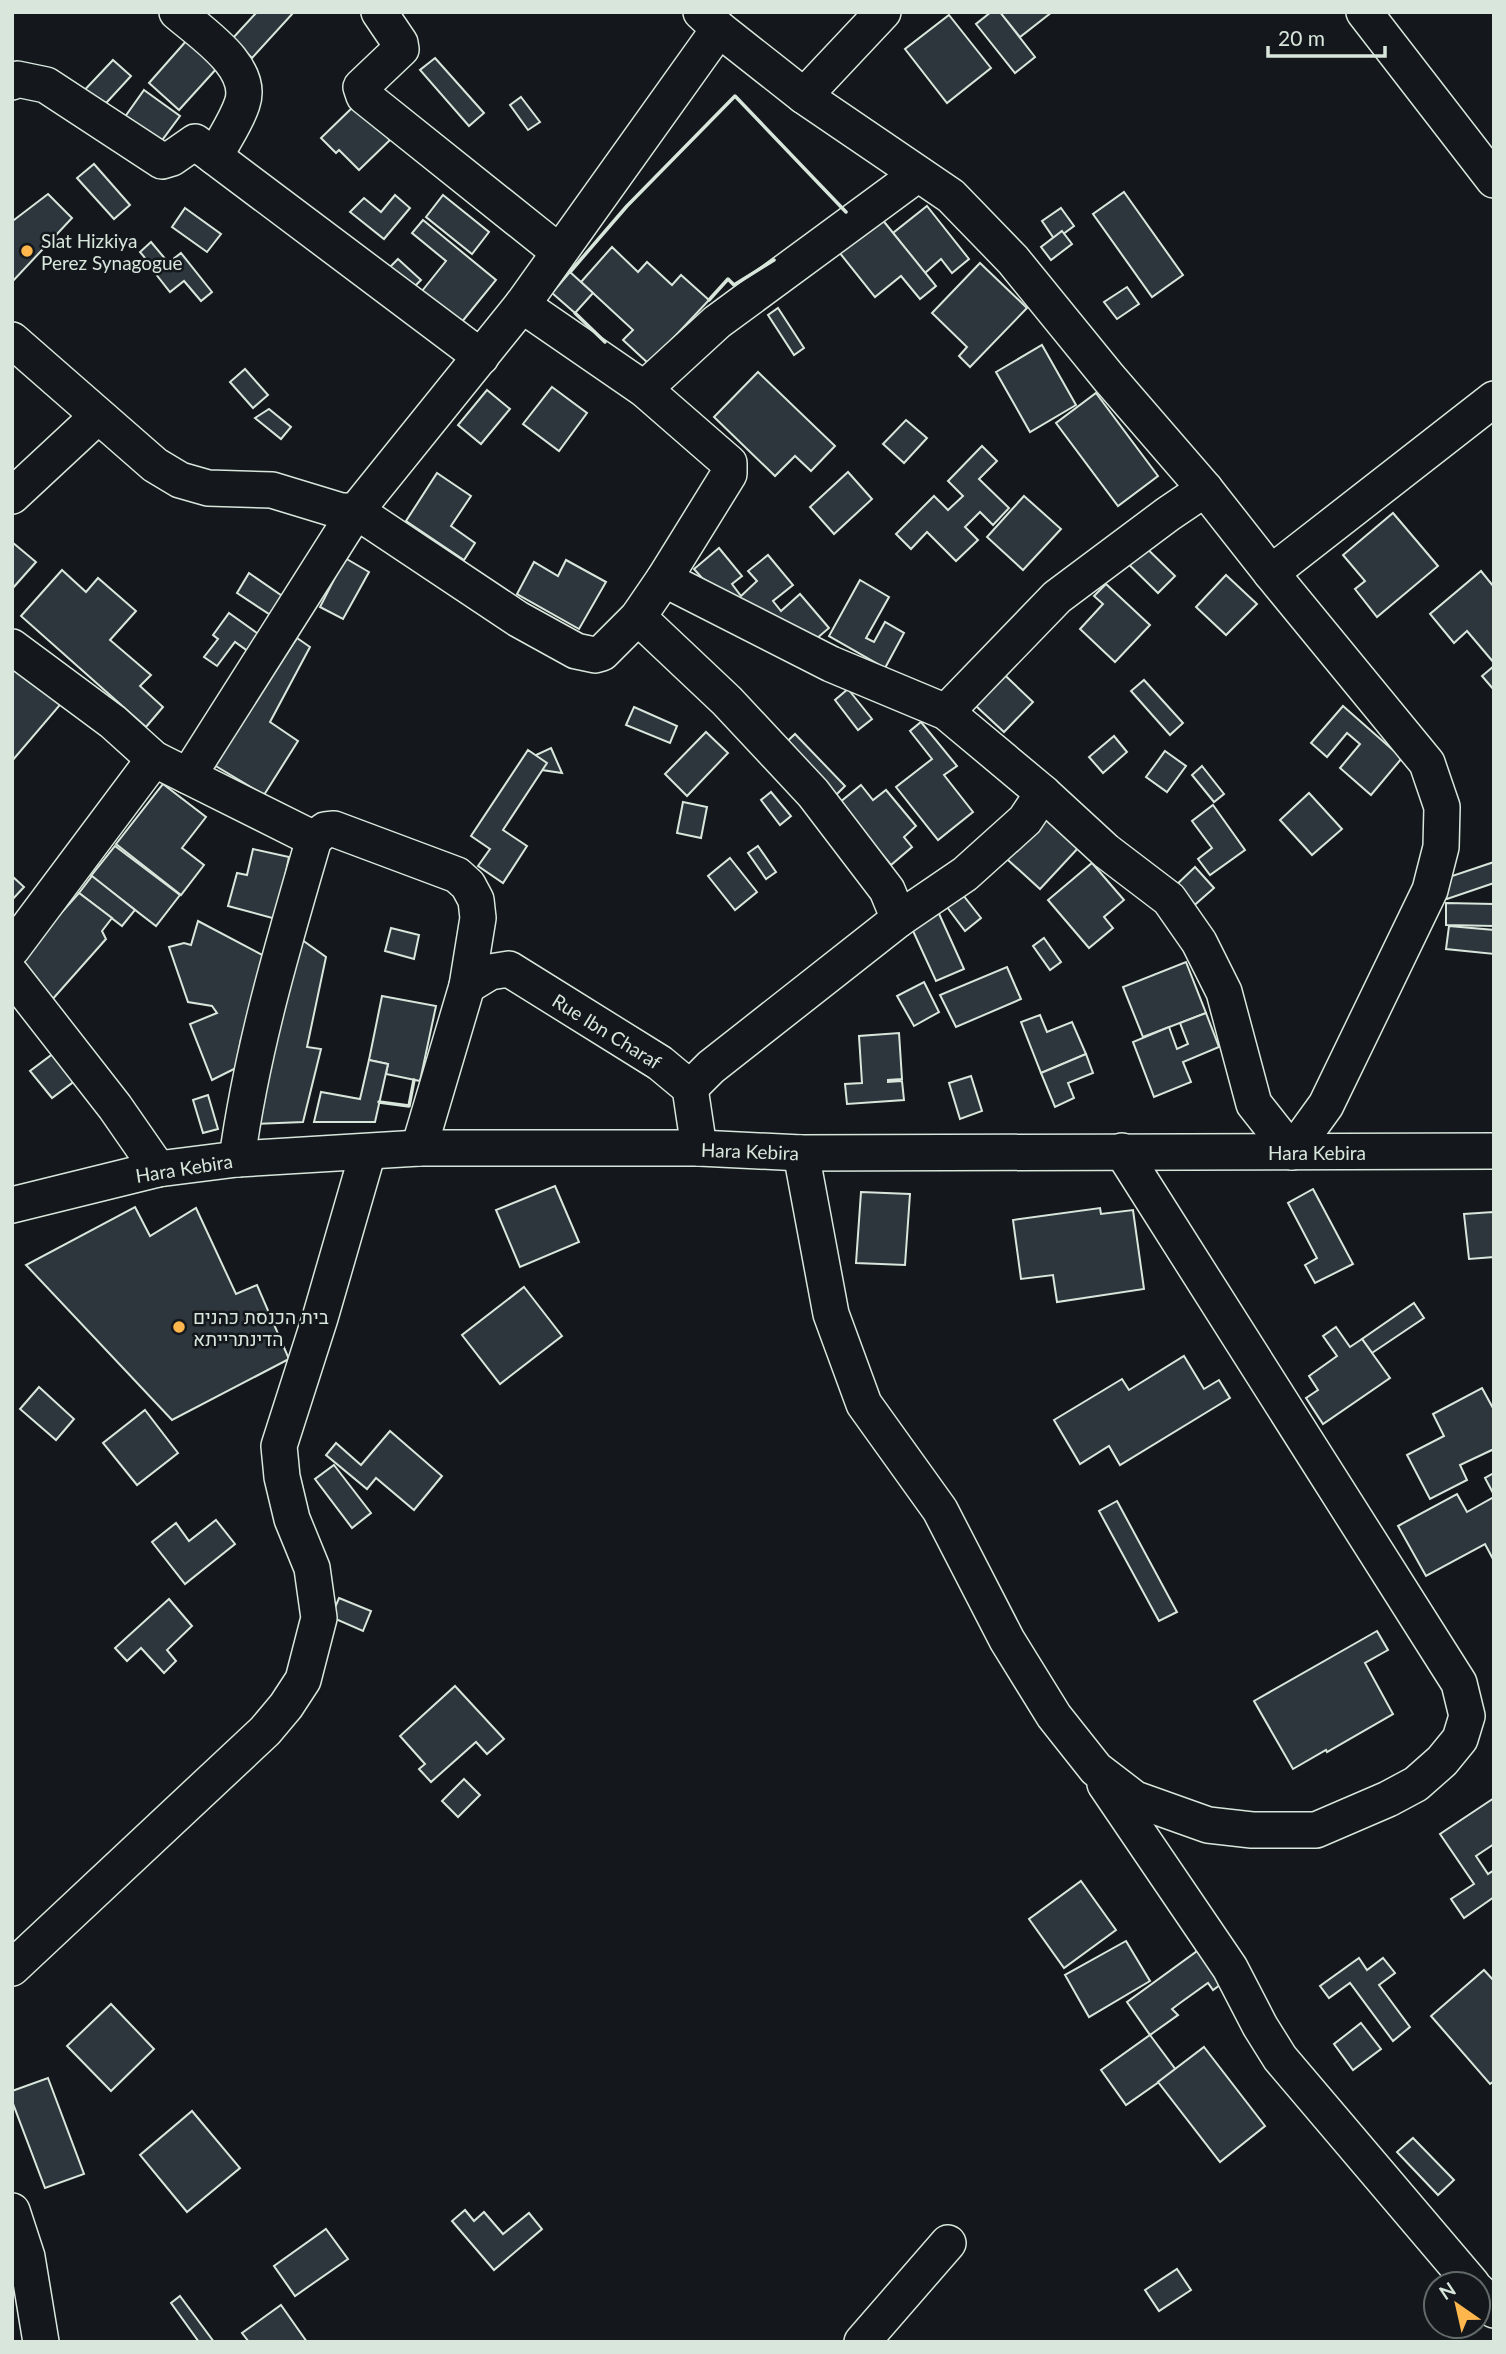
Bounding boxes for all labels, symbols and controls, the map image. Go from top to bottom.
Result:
scale bar [1268,14,1385,58]
text: 20 m [1278,25,1325,50]
place label: Slat Hizkiya Perez Synagogue [41,229,183,274]
marker: Slat Hizkiya Perez Synagogue [19,243,35,259]
street label: Rue Ibn Charaf [548,988,666,1074]
street label: Hara Kebira [701,1138,799,1164]
street label: Hara Kebira [1268,1141,1366,1164]
street label: Hara Kebira [134,1149,234,1187]
place label: בית הכנסת כהנים הדינתרייתא [193,1305,329,1350]
marker: בית הכנסת כהנים הדינתרייתא [171,1319,187,1335]
north arrow [1422,2270,1492,2340]
text: N [1435,2277,1460,2304]

